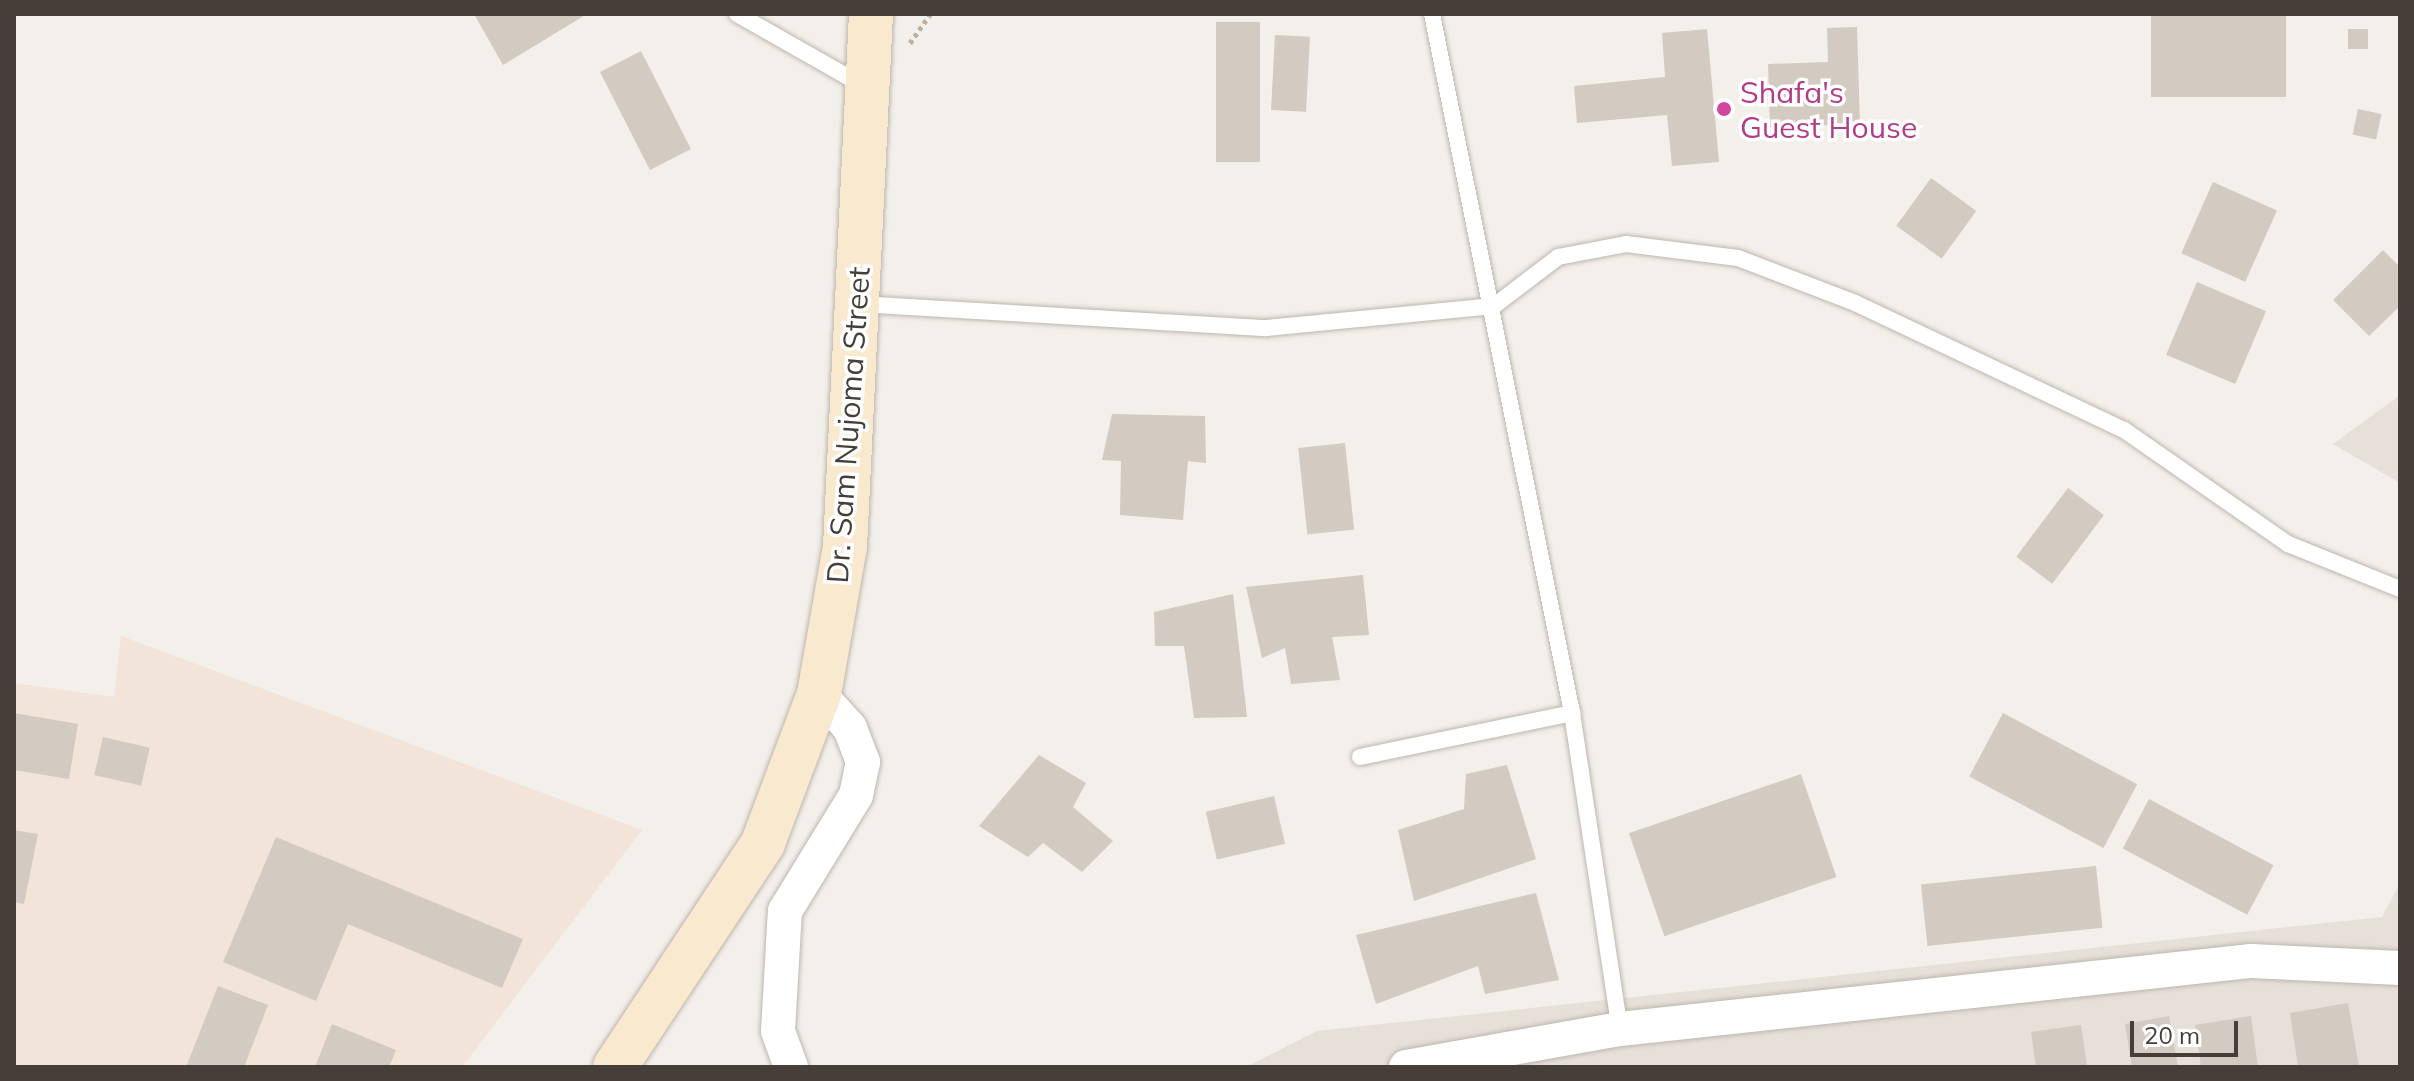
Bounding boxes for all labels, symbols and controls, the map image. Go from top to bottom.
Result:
place label: Shafa's Guest House [1740,74,1917,144]
marker: Shafa's Guest House [1715,100,1733,118]
street label: Dr. Sam Nujoma Street [819,265,877,585]
scale bar [2134,1005,2242,1055]
text: 20 m [2144,1020,2200,1050]

